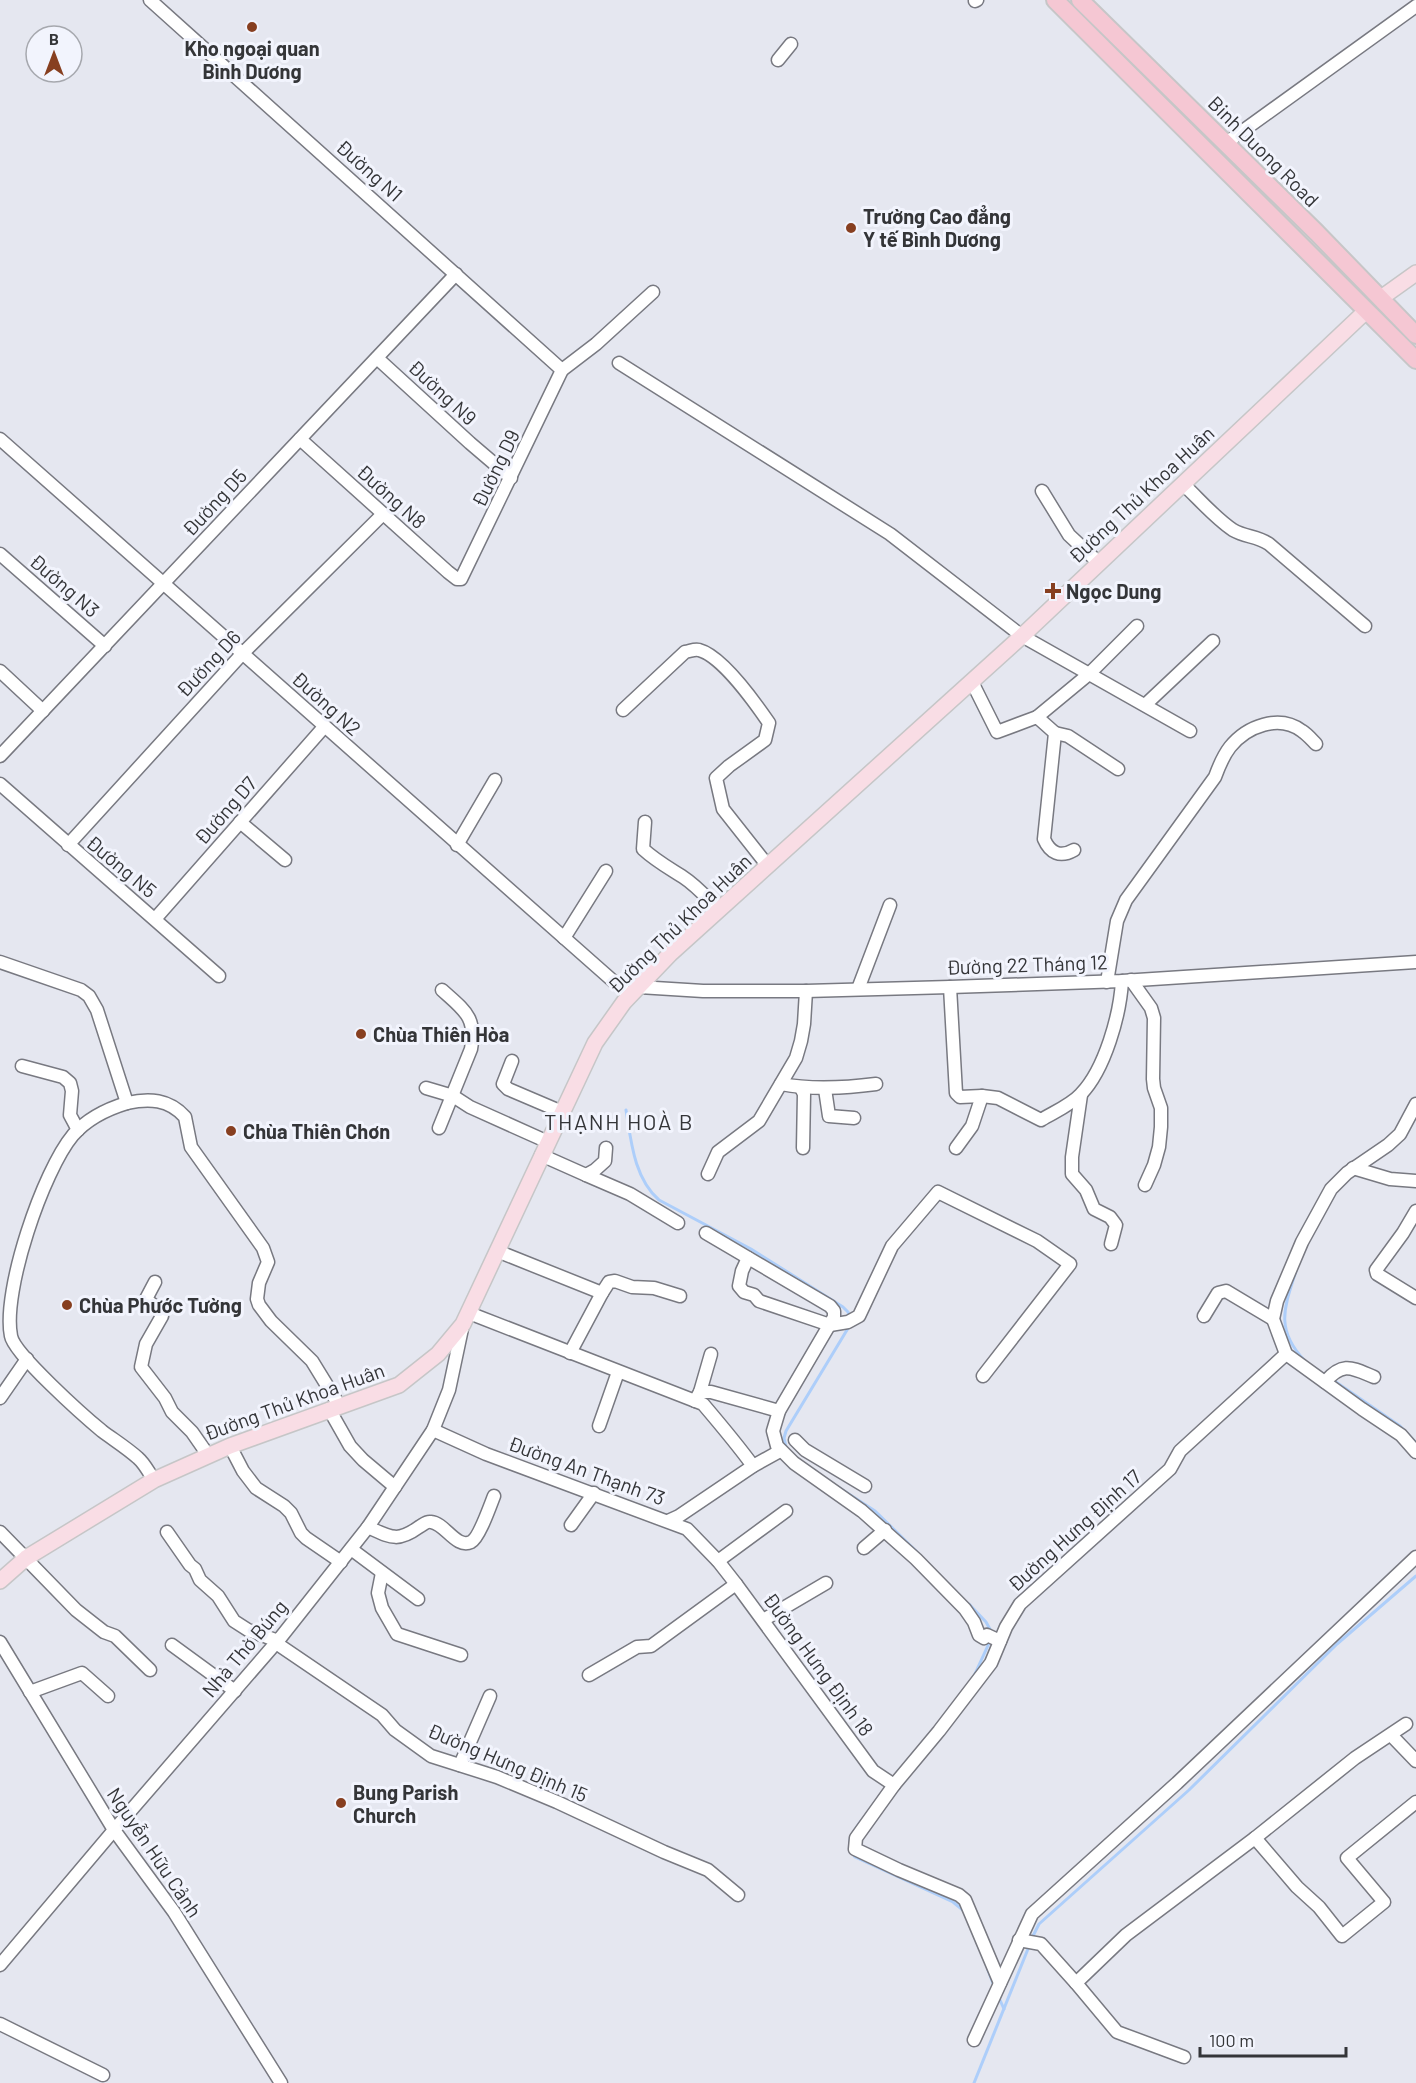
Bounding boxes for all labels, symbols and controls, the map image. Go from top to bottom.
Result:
marker: Kho ngoại quan Bình Dương [245,20,259,34]
north arrow [24,24,84,84]
text: B [49,29,59,48]
place label: Kho ngoại quan Bình Dương [184,36,320,83]
street label: Binh Duong Road [1204,91,1324,211]
street label: Đường N1 [332,134,408,206]
place label: Trường Cao đẳng Y tế Bình Dương [863,204,1011,251]
marker: Trường Cao đẳng Y tế Bình Dương [844,221,858,235]
street label: Đường N9 [404,354,482,430]
street label: Đường Thủ Khoa Huân [1063,420,1219,568]
street label: Đường D9 [466,425,524,511]
street label: Đường N8 [353,459,431,533]
street label: Đường D5 [177,463,251,541]
street label: Đường N3 [25,548,105,622]
place label: Ngọc Dung [1066,579,1161,603]
marker: Ngọc Dung [1044,582,1062,600]
street label: Đường D6 [171,624,245,702]
street label: Đường N2 [288,666,366,740]
street label: Đường D7 [189,771,261,849]
street label: Đường N5 [82,830,162,902]
street label: Đường Thủ Khoa Huân [602,848,756,998]
street label: Đường 22 Tháng 12 [946,949,1108,979]
place label: Chùa Thiên Hòa [373,1022,509,1046]
marker: Chùa Thiên Hòa [354,1027,368,1041]
district label: THẠNH HOÀ B [544,1108,694,1134]
place label: Chùa Thiên Chơn [243,1119,390,1143]
marker: Chùa Thiên Chơn [224,1124,238,1138]
place label: Chùa Phước Tường [79,1293,242,1317]
marker: Chùa Phước Tường [60,1298,74,1312]
street label: Đường Thủ Khoa Huân [201,1357,387,1445]
street label: Đường An Thạnh 73 [505,1431,669,1509]
street label: Đường Hưng Định 17 [1003,1464,1146,1596]
street label: Đường Hưng Định 18 [759,1588,879,1740]
street label: Nhà Thờ Búng [196,1594,292,1702]
street label: Đường Hưng Định 15 [424,1717,592,1807]
place label: Bung Parish Church [353,1780,458,1827]
street label: Nguyễn Hữu Cảnh [103,1782,207,1922]
marker: Bung Parish Church [334,1796,348,1810]
scale bar [1200,2020,1346,2058]
text: 100 m [1209,2029,1254,2051]

